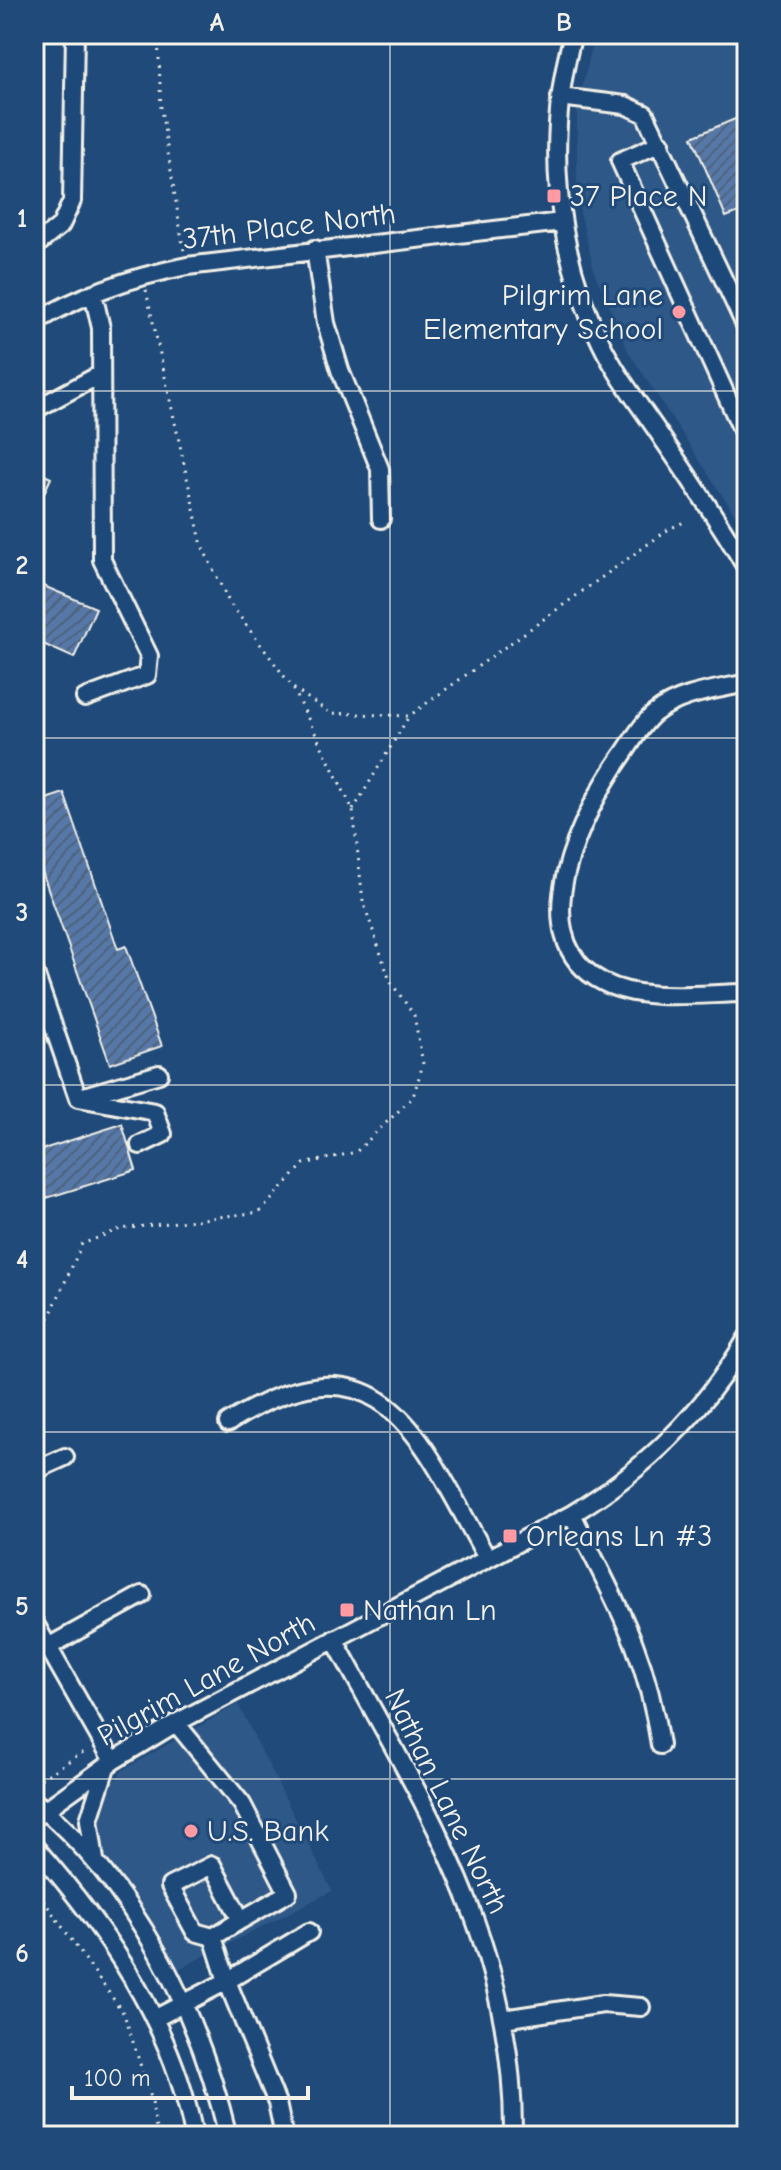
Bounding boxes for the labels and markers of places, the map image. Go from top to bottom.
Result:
place label: 37 Place N [570,179,708,214]
marker: 37 Place N [545,187,563,205]
place label: Pilgrim Lane Elementary School [423,278,663,347]
marker: Pilgrim Lane Elementary School [670,303,688,321]
place label: Orleans Ln #3 [526,1519,712,1554]
marker: Orleans Ln #3 [501,1527,519,1545]
place label: Nathan Ln [363,1593,497,1628]
marker: Nathan Ln [338,1601,356,1619]
place label: U.S. Bank [207,1814,329,1849]
marker: U.S. Bank [182,1822,200,1840]

